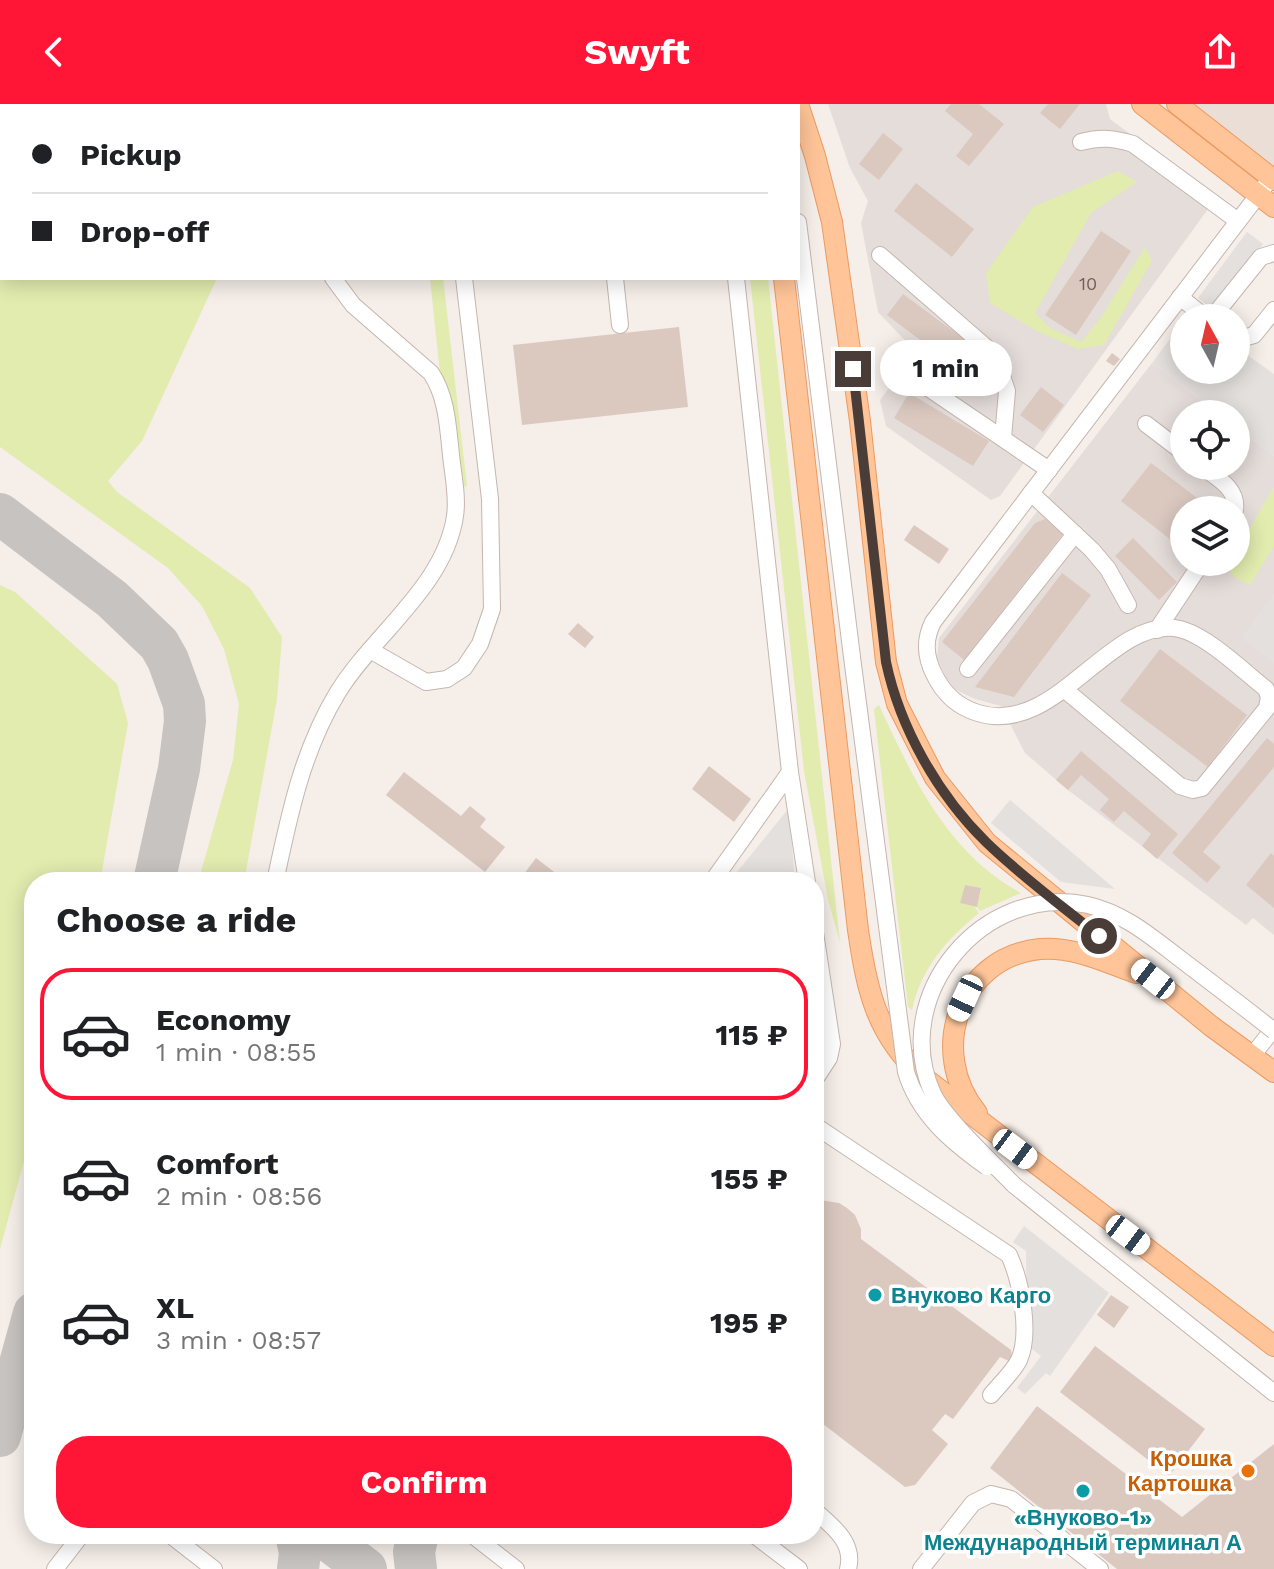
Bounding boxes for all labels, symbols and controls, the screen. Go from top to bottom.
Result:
icon: back [32,30,76,74]
icon: share [1198,30,1242,74]
text: Swyft [584,31,690,73]
text: Pickup [80,137,182,172]
text: Drop-off [80,214,209,249]
house number: 10 [1079,273,1097,294]
north arrow [1170,304,1250,384]
map controls [1170,304,1250,576]
callout: 1 min [881,341,1013,397]
route end [835,351,871,387]
text: 1 min [913,353,979,383]
button: locate [1170,400,1250,480]
button: layers [1170,496,1250,576]
text: Choose a ride [56,899,296,941]
route start [1081,918,1117,954]
car [1127,955,1179,1003]
car [944,971,986,1025]
icon: car [60,998,132,1070]
text: Economy [156,1002,291,1037]
text: 115 ₽ [715,1017,788,1052]
text: 1 min · 08:55 [156,1037,317,1067]
car [989,1125,1041,1173]
icon: car [60,1142,132,1214]
text: Comfort [156,1146,278,1181]
text: 155 ₽ [711,1161,788,1196]
text: 2 min · 08:56 [156,1181,322,1211]
car [1102,1211,1154,1259]
place label: Внуково Карго [891,1283,1051,1308]
icon: car [60,1286,132,1358]
marker: Внуково Карго [866,1286,884,1304]
text: XL [156,1290,194,1325]
text: 195 ₽ [710,1305,788,1340]
text: 3 min · 08:57 [156,1325,321,1355]
button: Confirm [56,1436,792,1528]
place label: Крошка Картошка [1127,1446,1233,1496]
marker: Крошка Картошка [1239,1462,1257,1480]
marker: «Внуково-1» Международный терминал А [1074,1482,1092,1500]
place label: «Внуково-1» Международный терминал А [924,1505,1242,1555]

